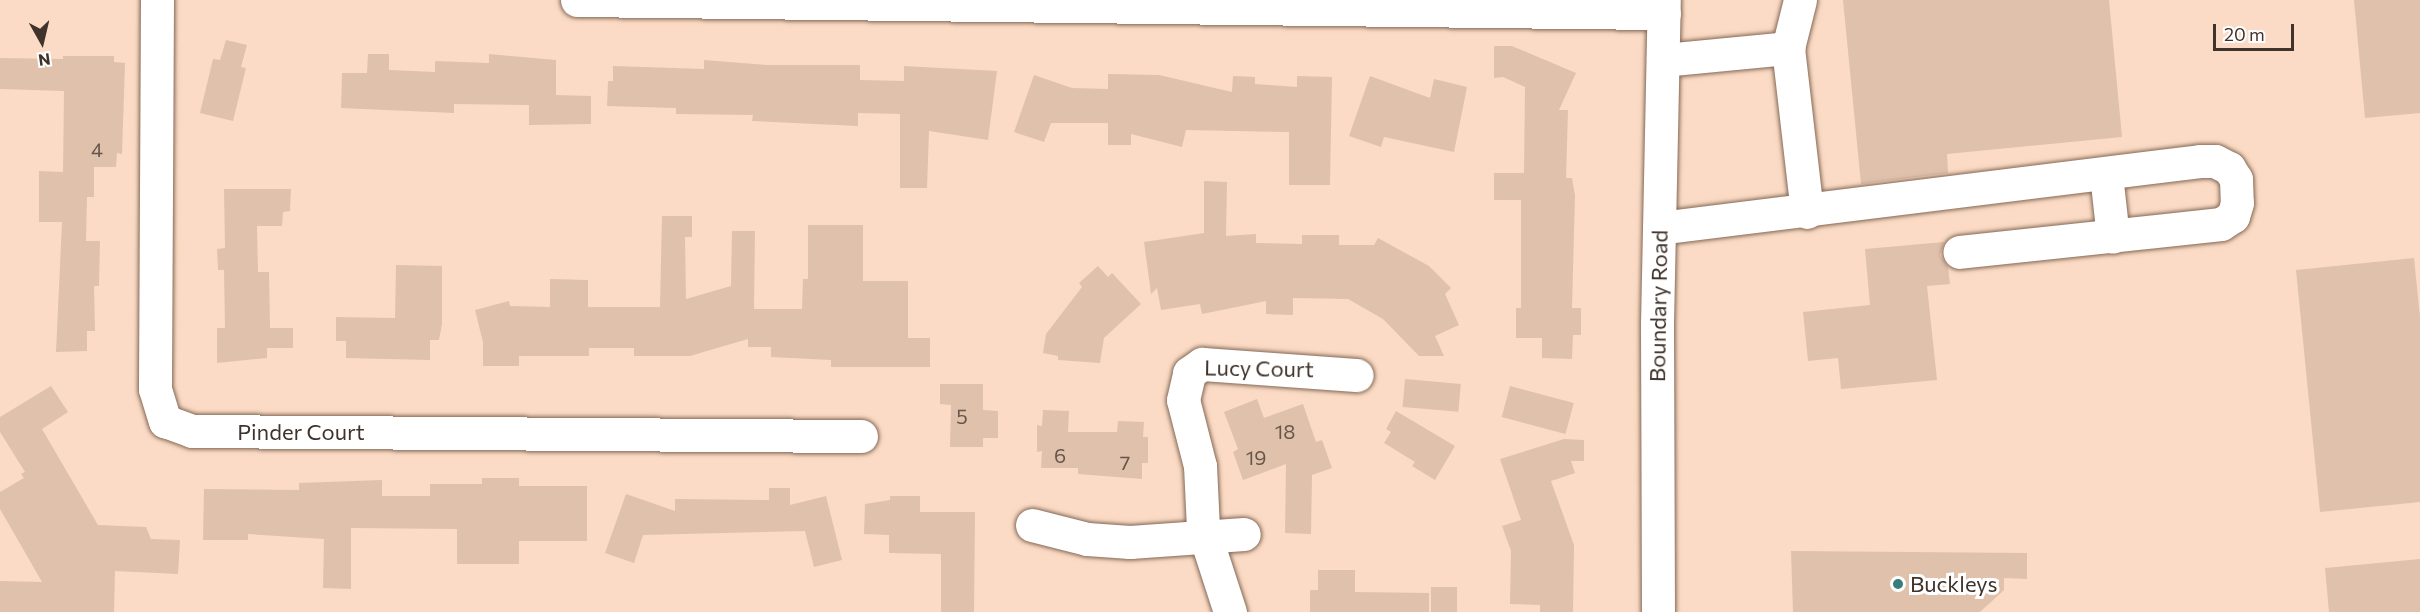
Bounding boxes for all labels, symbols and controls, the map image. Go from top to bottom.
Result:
north arrow [12,12,72,72]
scale bar [2216,12,2297,50]
text: 20 m [2224,23,2265,45]
text: N [37,50,52,71]
house number: 4 [91,137,103,161]
street label: Boundary Road [1643,230,1673,382]
street label: Lucy Court [1204,354,1314,382]
house number: 5 [956,404,968,428]
street label: Pinder Court [237,419,365,445]
house number: 18 [1275,419,1295,443]
house number: 6 [1054,443,1066,467]
house number: 19 [1246,445,1266,469]
house number: 7 [1120,450,1130,474]
place label: Buckleys [1910,571,1997,597]
marker: Buckleys [1891,577,1905,591]

